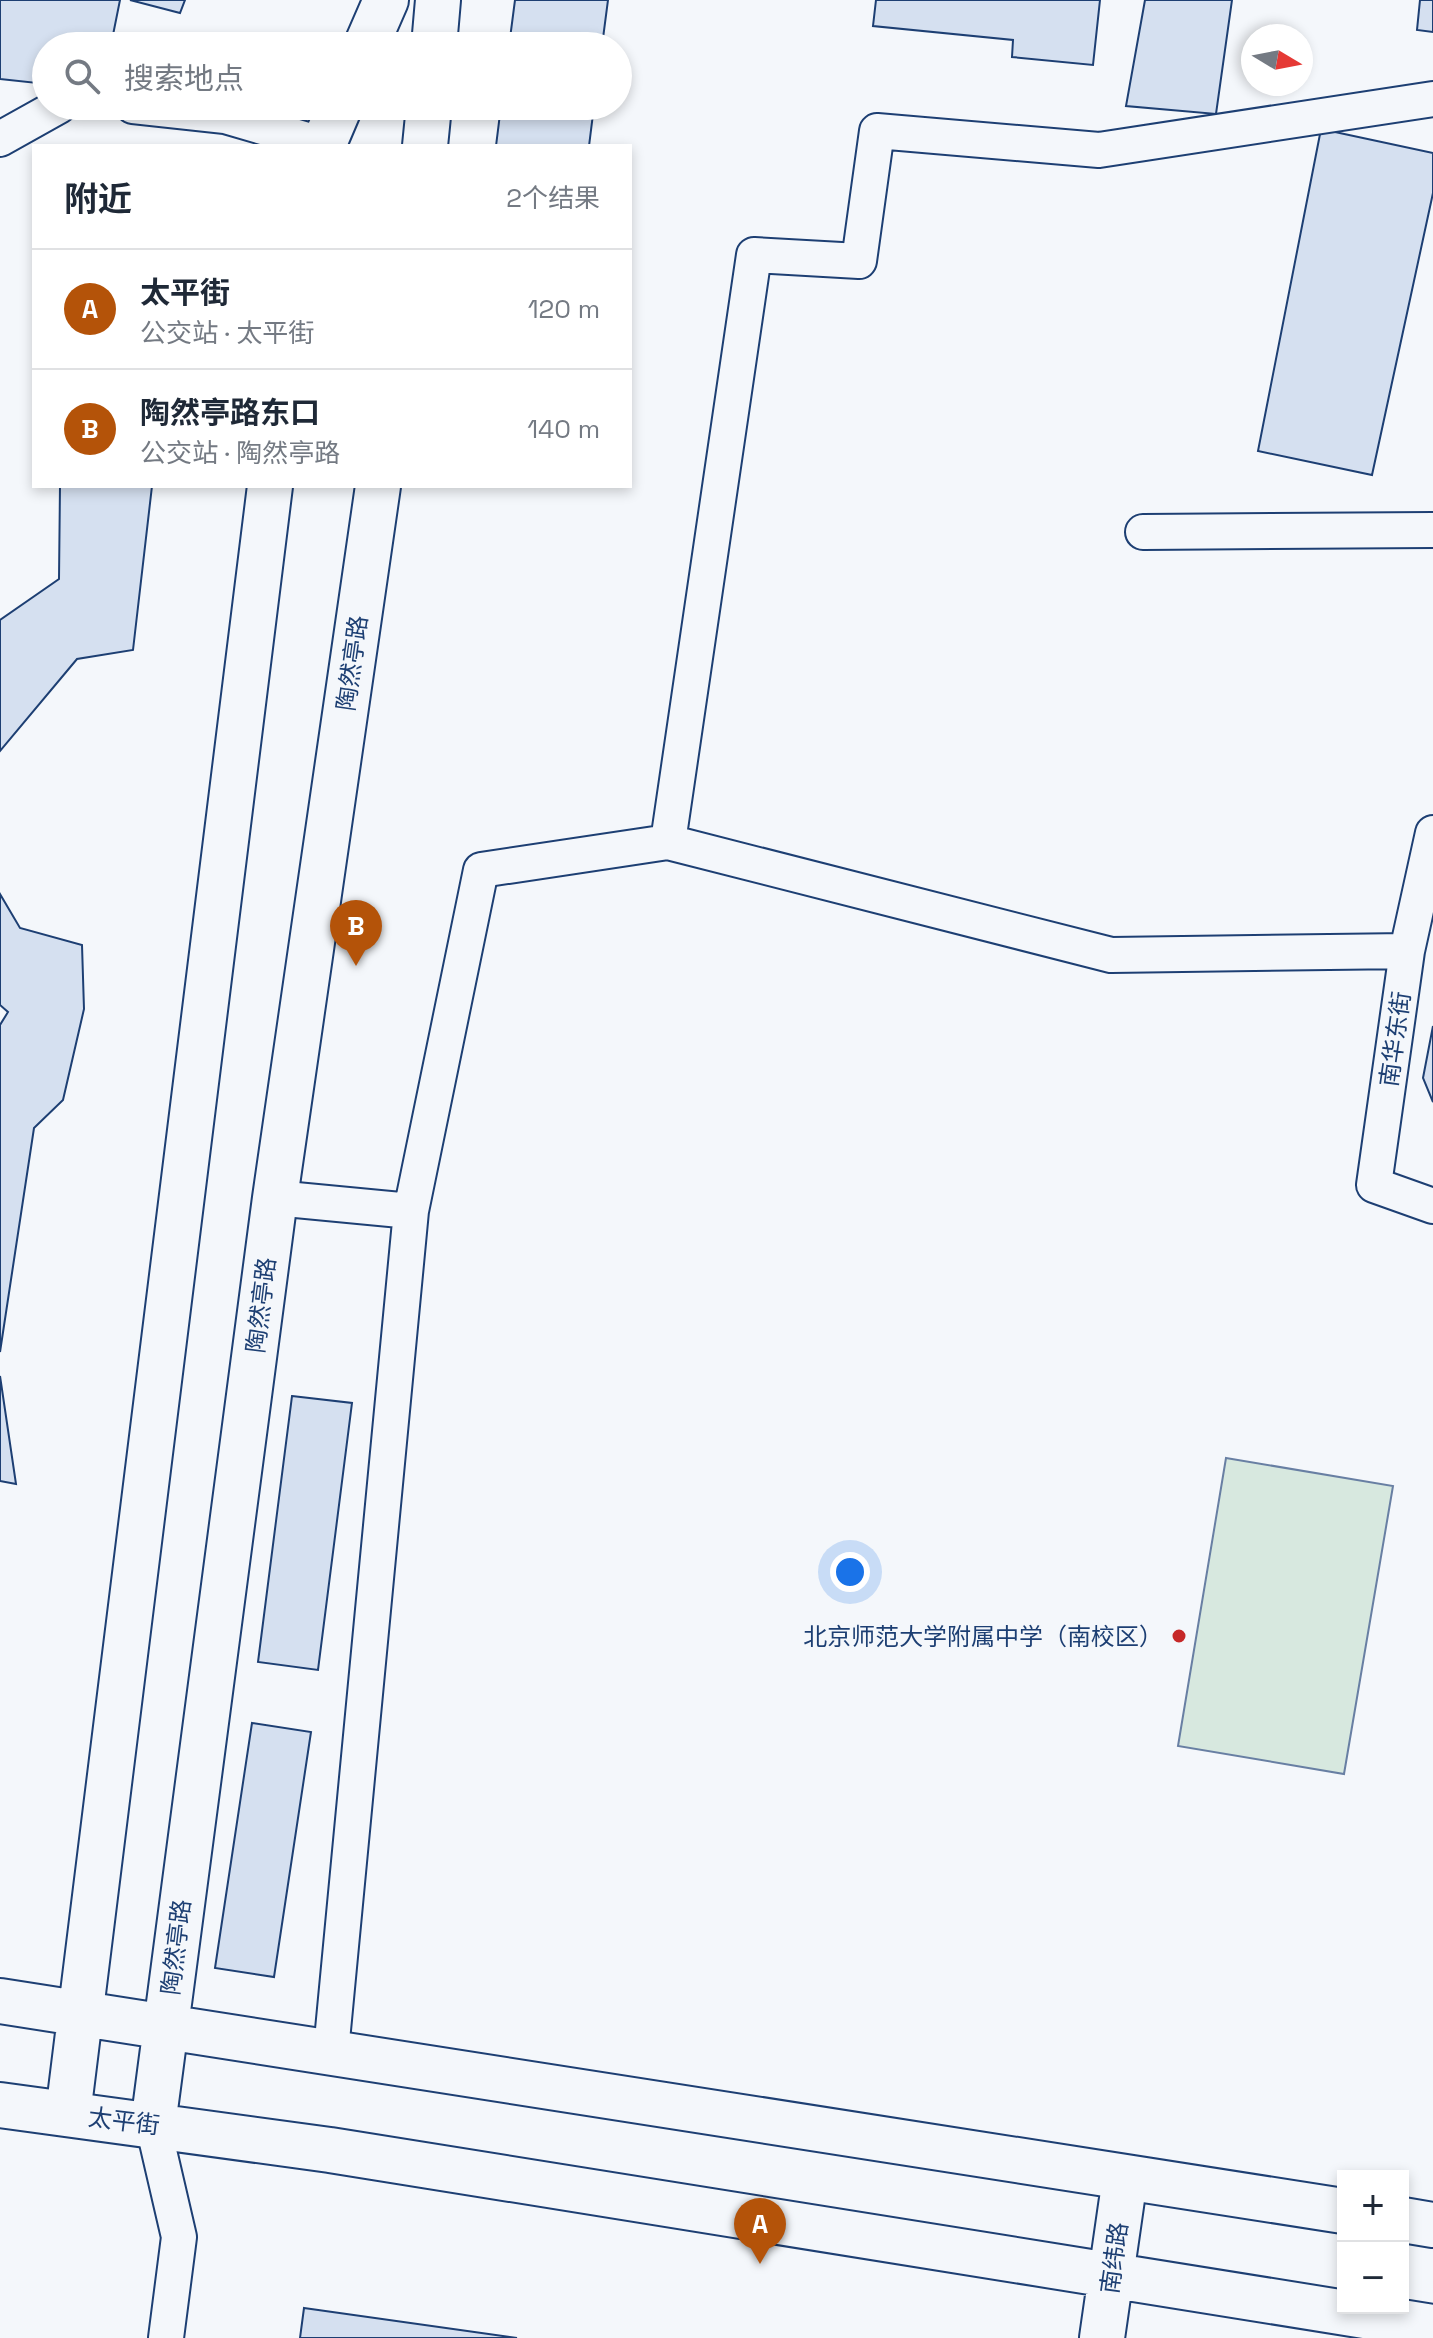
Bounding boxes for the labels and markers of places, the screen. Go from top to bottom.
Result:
pin: B [330,900,382,966]
place label: 北京师范大学附属中学（南校区） [803,1621,1163,1652]
marker: 北京师范大学附属中学（南校区） [1170,1627,1188,1645]
pin: A [734,2198,786,2264]

